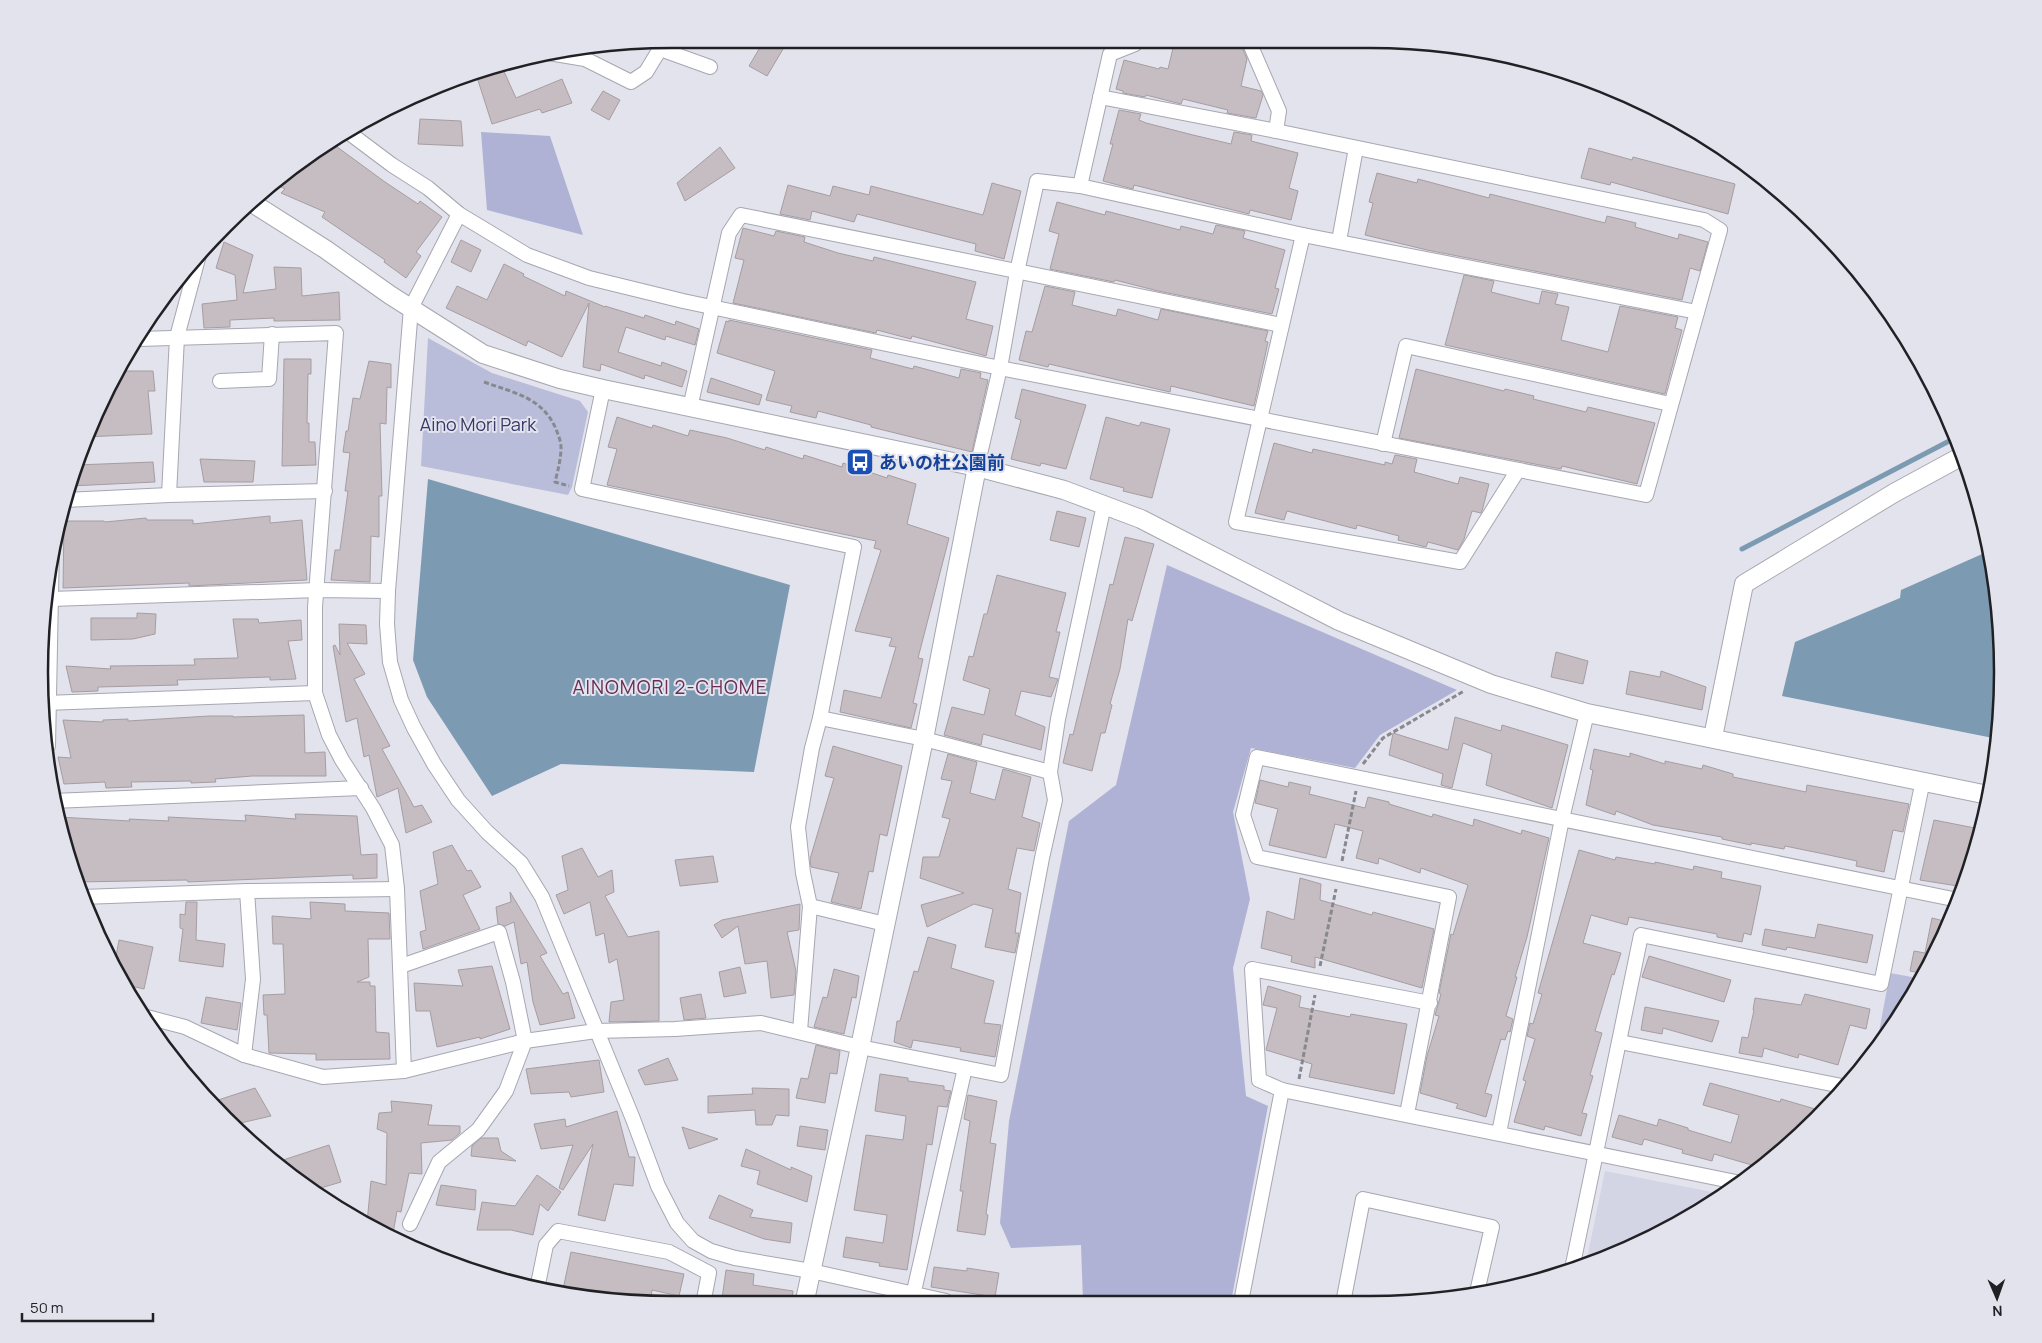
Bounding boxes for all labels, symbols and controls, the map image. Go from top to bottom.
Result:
park label: Aino Mori Park [420,412,537,436]
bus stop icon: あいの杜公園前 [845,447,875,477]
place label: あいの杜公園前 [879,450,1005,474]
district label: AINOMORI 2-CHOME [572,674,768,700]
north arrow [1972,1273,2022,1323]
scale bar [22,1290,154,1322]
text: 50 m [30,1297,64,1318]
text: N [1992,1302,2003,1321]

